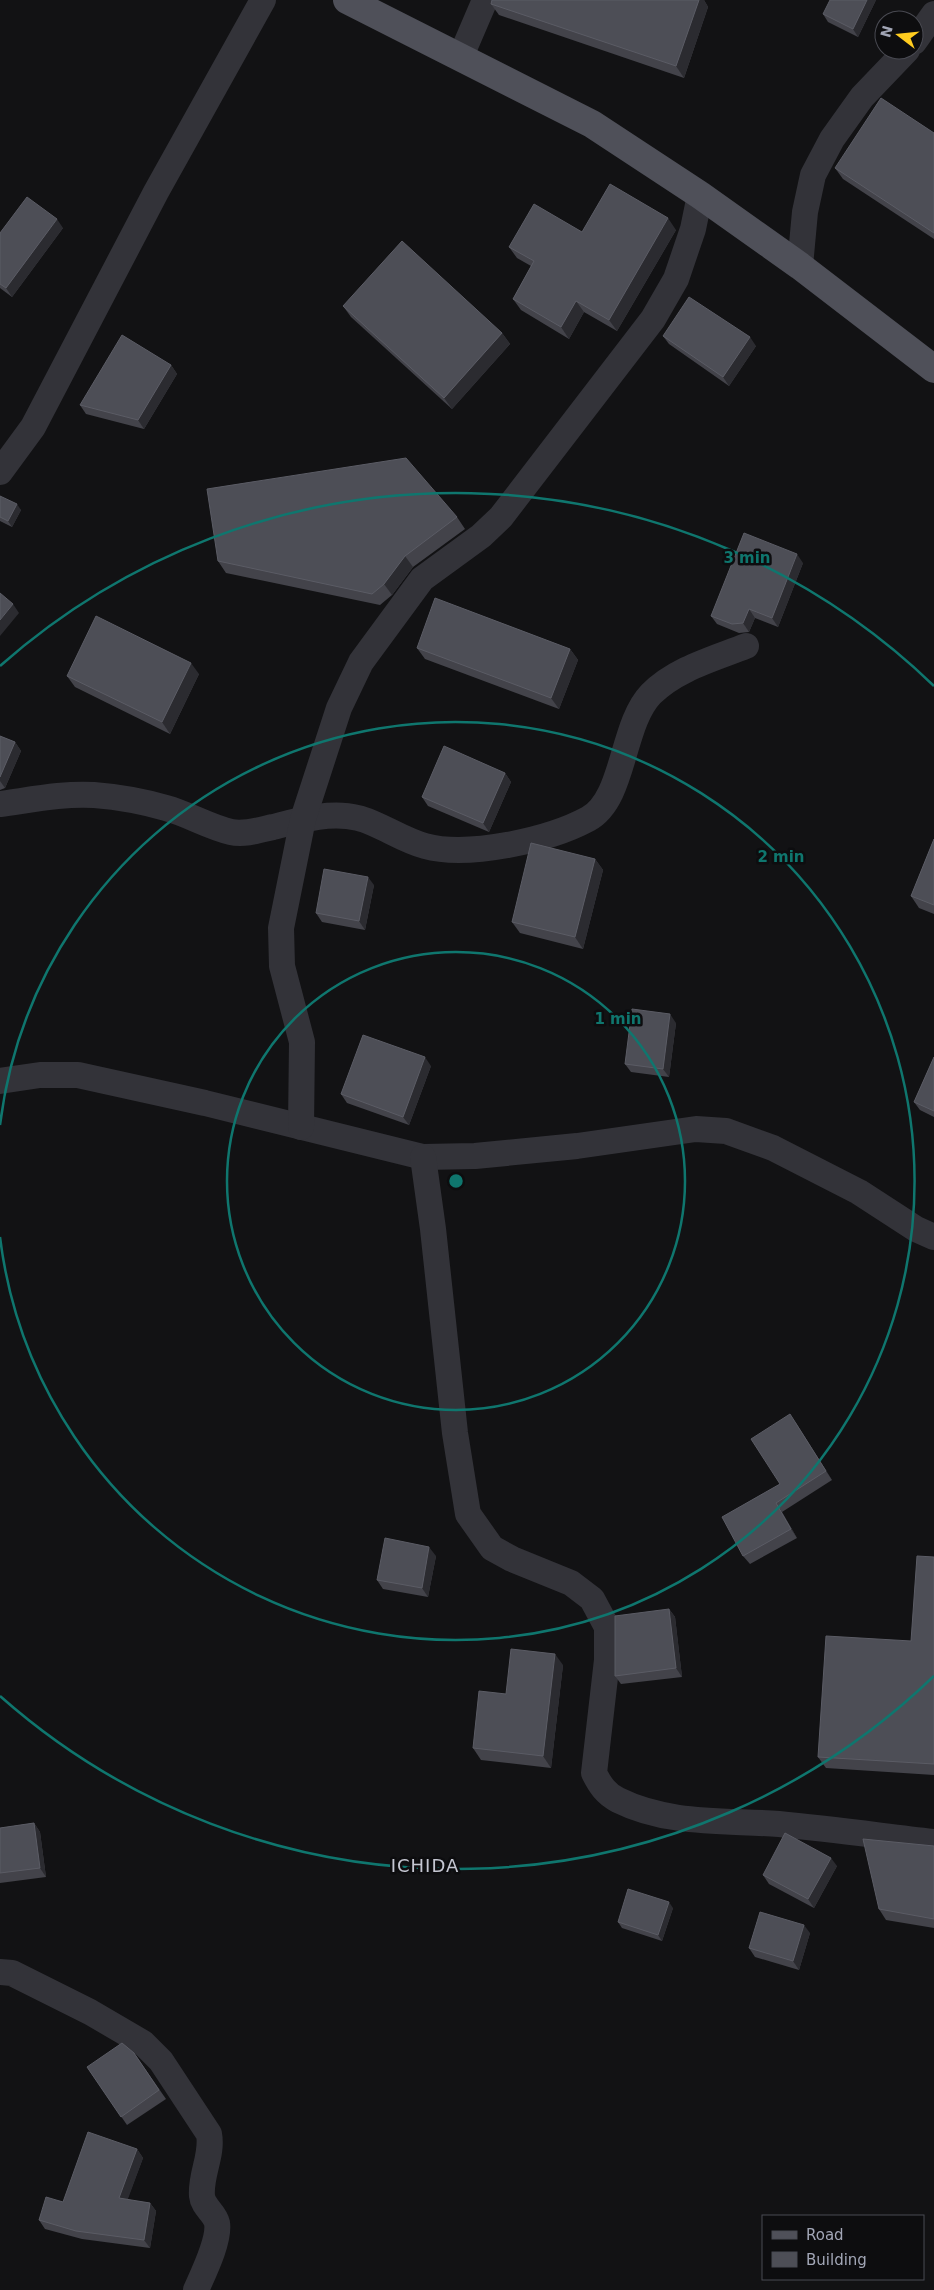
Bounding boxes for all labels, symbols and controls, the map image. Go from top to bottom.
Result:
north arrow [874,10,924,60]
text: N [877,24,896,39]
text: 3 min [723,549,771,567]
text: 2 min [757,848,805,866]
text: 1 min [594,1010,642,1028]
centre of rings [447,1172,465,1190]
district label: ICHIDA [391,1855,459,1876]
legend [762,2215,924,2280]
text: Road [806,2226,844,2244]
text: Building [806,2251,867,2269]

